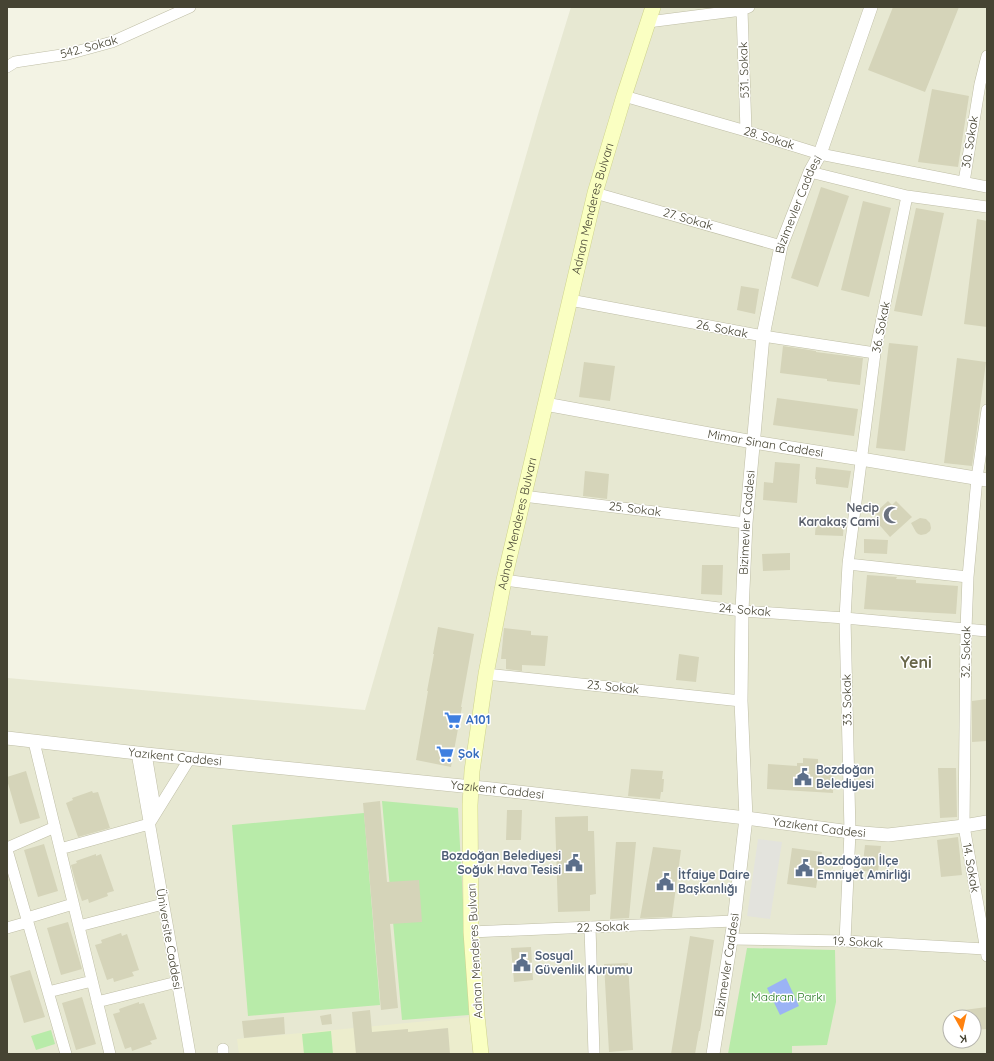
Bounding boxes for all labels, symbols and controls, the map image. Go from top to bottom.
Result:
street label: 542. Sokak [58,32,119,61]
street label: 531. Sokak [735,41,752,99]
street label: 30. Sokak [958,115,981,169]
street label: 28. Sokak [742,123,797,152]
street label: Adnan Menderes Bulvarı [568,141,617,276]
street label: Bizimevler Caddesi [772,153,825,255]
street label: 27. Sokak [661,204,715,233]
street label: 36. Sokak [868,300,893,354]
street label: 26. Sokak [695,316,749,341]
street label: Mimar Sinan Caddesi [706,426,824,460]
street label: Adnan Menderes Bulvarı [494,456,540,591]
street label: Bizimevler Caddesi [736,470,758,575]
street label: 25. Sokak [608,498,662,519]
place label: Necip Karakaş Cami [799,500,879,529]
mosque icon: Necip Karakaş Cami [882,505,902,525]
street label: 24. Sokak [718,600,772,619]
street label: 32. Sokak [958,626,973,678]
district label: Yeni [900,652,932,672]
street label: 33. Sokak [839,674,854,726]
street label: 23. Sokak [586,676,640,697]
supermarket icon: A101 [443,710,463,730]
place label: A101 [466,712,490,727]
street label: Yazıkent Caddesi [127,744,222,769]
supermarket icon: Şok [435,744,455,764]
place label: Şok [458,746,480,761]
place label: Bozdoğan Belediyesi [816,762,874,791]
public building icon: Bozdoğan Belediyesi [793,767,813,787]
street label: Yazıkent Caddesi [450,777,545,802]
street label: Yazıkent Caddesi [772,814,866,840]
street label: 14. Sokak [960,842,983,894]
place label: Bozdoğan Belediyesi Soğuk Hava Tesisi [441,848,561,877]
public building icon: Bozdoğan Belediyesi Soğuk Hava Tesisi [564,853,584,873]
place label: Bozdoğan İlçe Emniyet Amirliği [817,853,911,882]
public building icon: Bozdoğan İlçe Emniyet Amirliği [794,858,814,878]
place label: İtfaiye Daire Başkanlığı [678,867,750,896]
public building icon: İtfaiye Daire Başkanlığı [655,872,675,892]
street label: Adnan Menderes Bulvarı [463,883,486,1019]
street label: Üniversite Caddesi [153,887,186,991]
street label: Bizimevler Caddesi [711,912,742,1018]
street label: 22. Sokak [576,918,630,935]
street label: 19. Sokak [833,933,883,950]
place label: Sosyal Güvenlik Kurumu [535,948,633,977]
public building icon: Sosyal Güvenlik Kurumu [512,953,532,973]
park label: Madran Parkı [751,989,825,1004]
north arrow [942,1009,982,1049]
text: K [959,1031,968,1046]

